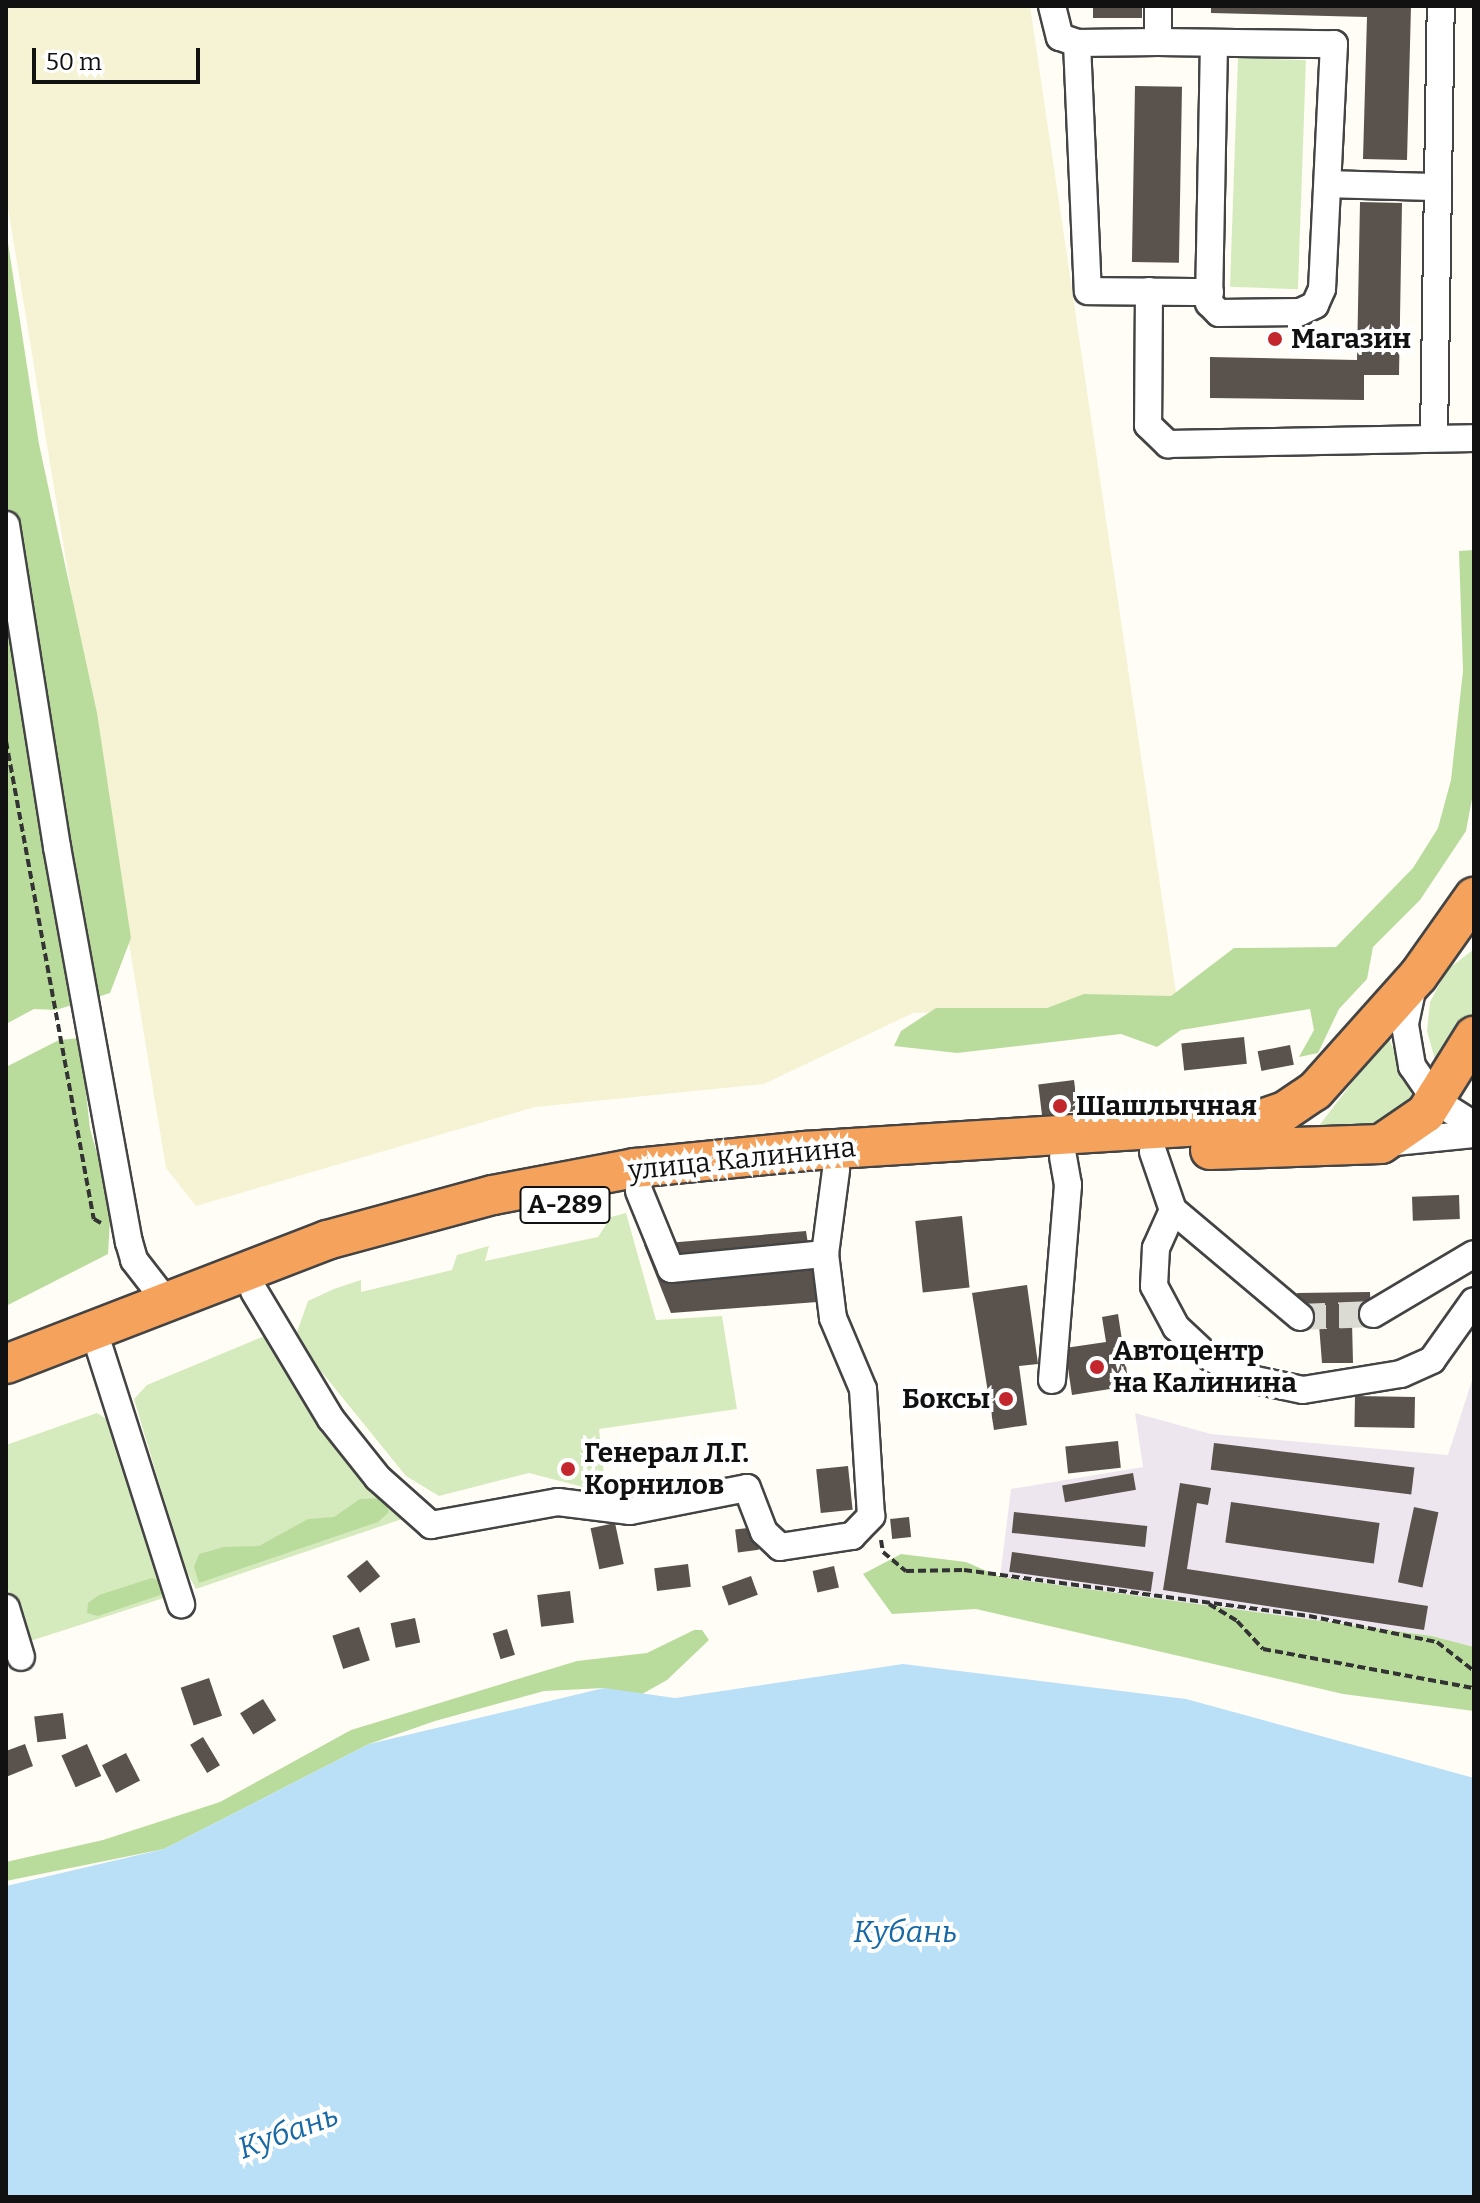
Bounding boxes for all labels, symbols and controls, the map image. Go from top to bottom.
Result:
scale bar [36,32,204,82]
text: 50 m [46,48,102,76]
place label: Магазин [1291,322,1411,356]
marker: Магазин [1266,330,1284,348]
place label: Шашлычная [1076,1089,1257,1123]
marker: Шашлычная [1051,1097,1069,1115]
street label: улица Калинина [627,1130,857,1188]
road number: А-289 [519,1183,611,1227]
place label: Автоцентр на Калинина [1113,1334,1297,1400]
marker: Автоцентр на Калинина [1088,1358,1106,1376]
place label: Боксы [902,1382,990,1416]
marker: Боксы [997,1390,1015,1408]
place label: Генерал Л.Г. Корнилов [584,1436,749,1502]
marker: Генерал Л.Г. Корнилов [559,1460,577,1478]
water label: Кубань [853,1914,957,1950]
water label: Кубань [233,2097,343,2167]

